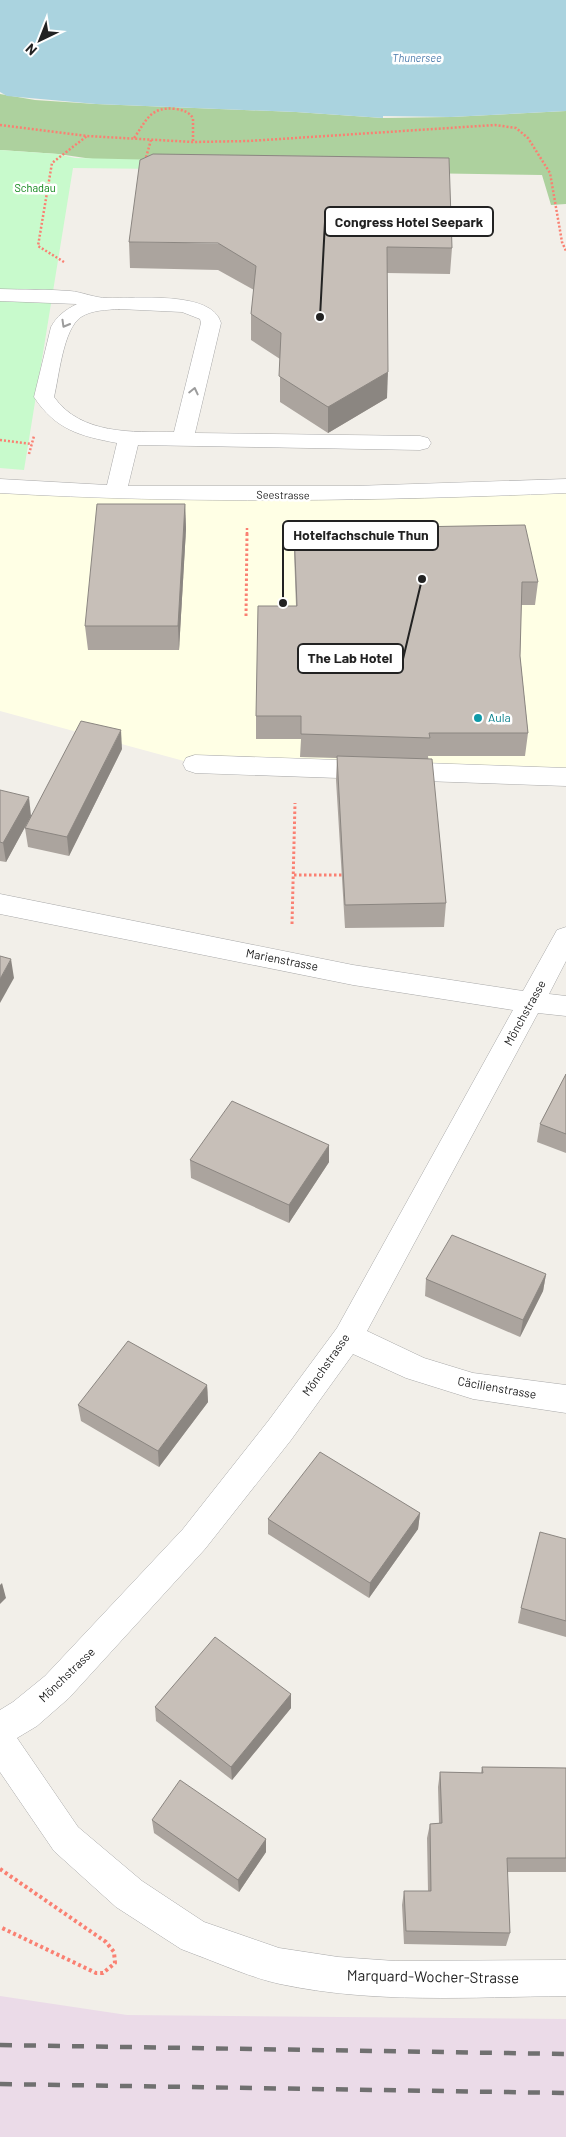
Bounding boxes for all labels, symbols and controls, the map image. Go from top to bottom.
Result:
north arrow [15,15,65,65]
text: N [22,40,40,59]
water label: Thunersee [392,51,442,64]
park label: Schadau [14,181,56,194]
callout: Congress Hotel Seepark [325,207,493,236]
text: Congress Hotel Seepark [335,213,484,230]
one-way arrow [61,319,71,328]
one-way arrow [188,387,199,396]
street label: Seestrasse [256,488,310,501]
callout: Hotelfachschule Thun [283,521,438,550]
text: Hotelfachschule Thun [293,526,429,543]
callout: The Lab Hotel [298,644,403,673]
text: The Lab Hotel [307,649,393,666]
place label: Aula [488,710,511,724]
marker: Aula [472,712,484,724]
street label: Marienstrasse [245,945,320,973]
street label: Mönchstrasse [500,977,548,1048]
street label: Mönchstrasse [299,1331,352,1398]
street label: Cäcilienstrasse [457,1373,538,1401]
street label: Mönchstrasse [35,1644,97,1704]
street label: Marquard-Wocher-Strasse [347,1965,519,1987]

